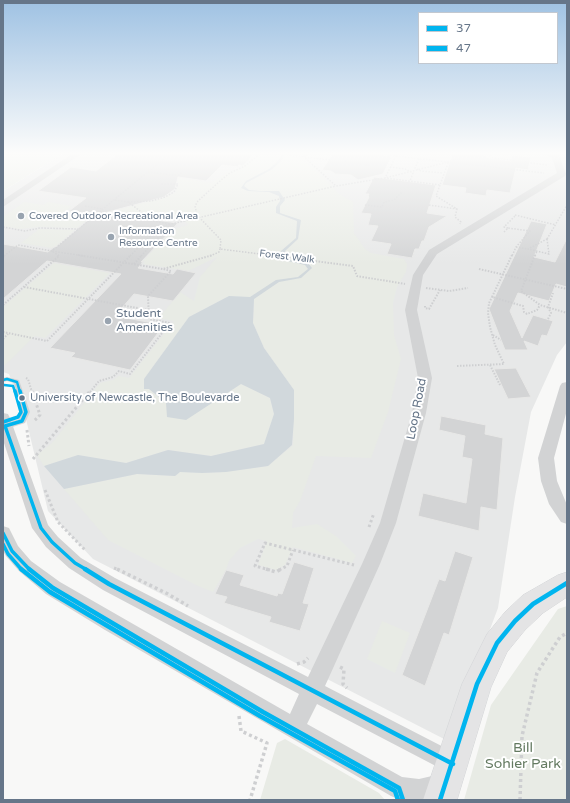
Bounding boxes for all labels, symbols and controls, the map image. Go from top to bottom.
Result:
legend [418,12,558,64]
text: 37 [456,21,471,35]
text: 47 [456,41,471,55]
place label: Covered Outdoor Recreational Area [29,210,198,222]
marker: Covered Outdoor Recreational Area [16,211,26,221]
place label: Information Resource Centre [119,225,198,248]
marker: Information Resource Centre [106,232,116,242]
street label: Forest Walk [259,248,315,266]
place label: Student Amenities [116,307,173,335]
marker: Student Amenities [103,316,113,326]
street label: Loop Road [404,377,430,441]
place label: University of Newcastle, The Boulevarde [30,391,239,405]
marker: University of Newcastle, The Boulevarde [17,393,27,403]
park label: Bill Sohier Park [485,740,561,772]

